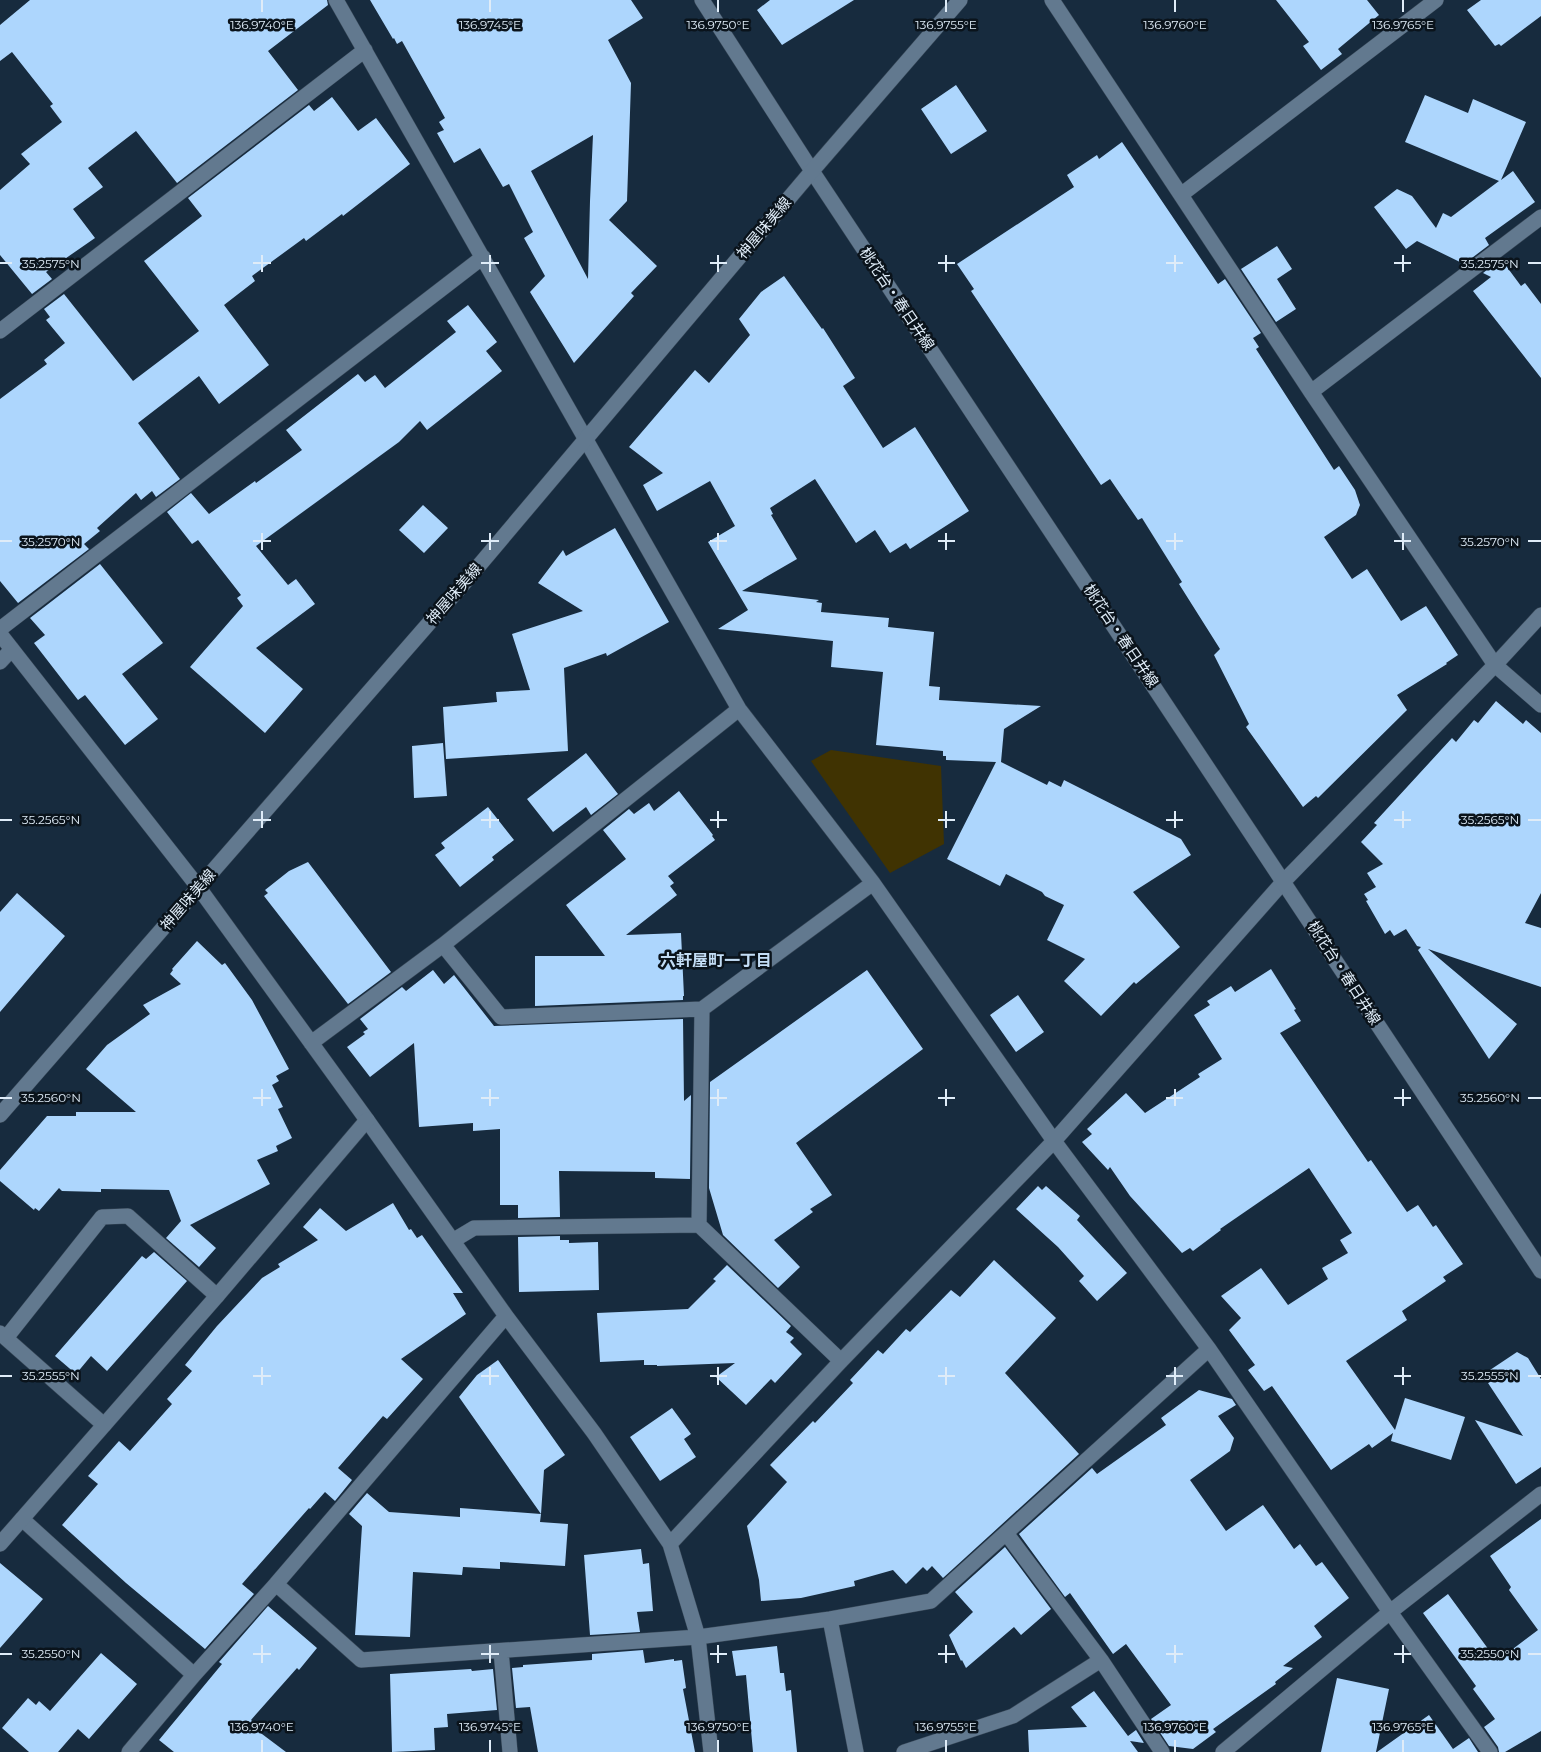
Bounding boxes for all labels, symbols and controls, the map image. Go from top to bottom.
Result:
text: 136.9740°E [230,17,294,32]
text: 136.9745°E [459,17,521,32]
text: 136.9750°E [687,17,749,32]
text: 136.9755°E [915,17,977,32]
text: 136.9760°E [1143,17,1207,32]
text: 136.9765°E [1372,17,1434,32]
street label: 神屋味美線 [732,193,795,263]
street label: 桃花台・春日井線 [856,244,939,354]
text: 35.2575°N [22,256,80,271]
text: 35.2575°N [1461,256,1519,271]
text: 35.2570°N [21,534,81,549]
text: 35.2570°N [1460,534,1520,549]
street label: 神屋味美線 [422,559,485,628]
street label: 桃花台・春日井線 [1080,581,1163,691]
text: 35.2565°N [22,812,80,827]
text: 35.2565°N [1461,812,1519,827]
street label: 神屋味美線 [156,865,219,934]
street label: 桃花台・春日井線 [1304,917,1385,1028]
district label: 六軒屋町一丁目 [660,951,772,970]
text: 35.2560°N [21,1090,81,1105]
text: 35.2560°N [1460,1090,1520,1105]
text: 35.2555°N [22,1368,80,1383]
text: 35.2555°N [1461,1368,1519,1383]
text: 35.2550°N [21,1646,81,1661]
text: 35.2550°N [1460,1646,1520,1661]
text: 136.9740°E [230,1719,294,1734]
text: 136.9745°E [459,1719,521,1734]
text: 136.9750°E [687,1719,749,1734]
text: 136.9755°E [915,1719,977,1734]
text: 136.9760°E [1143,1719,1207,1734]
text: 136.9765°E [1372,1719,1434,1734]

